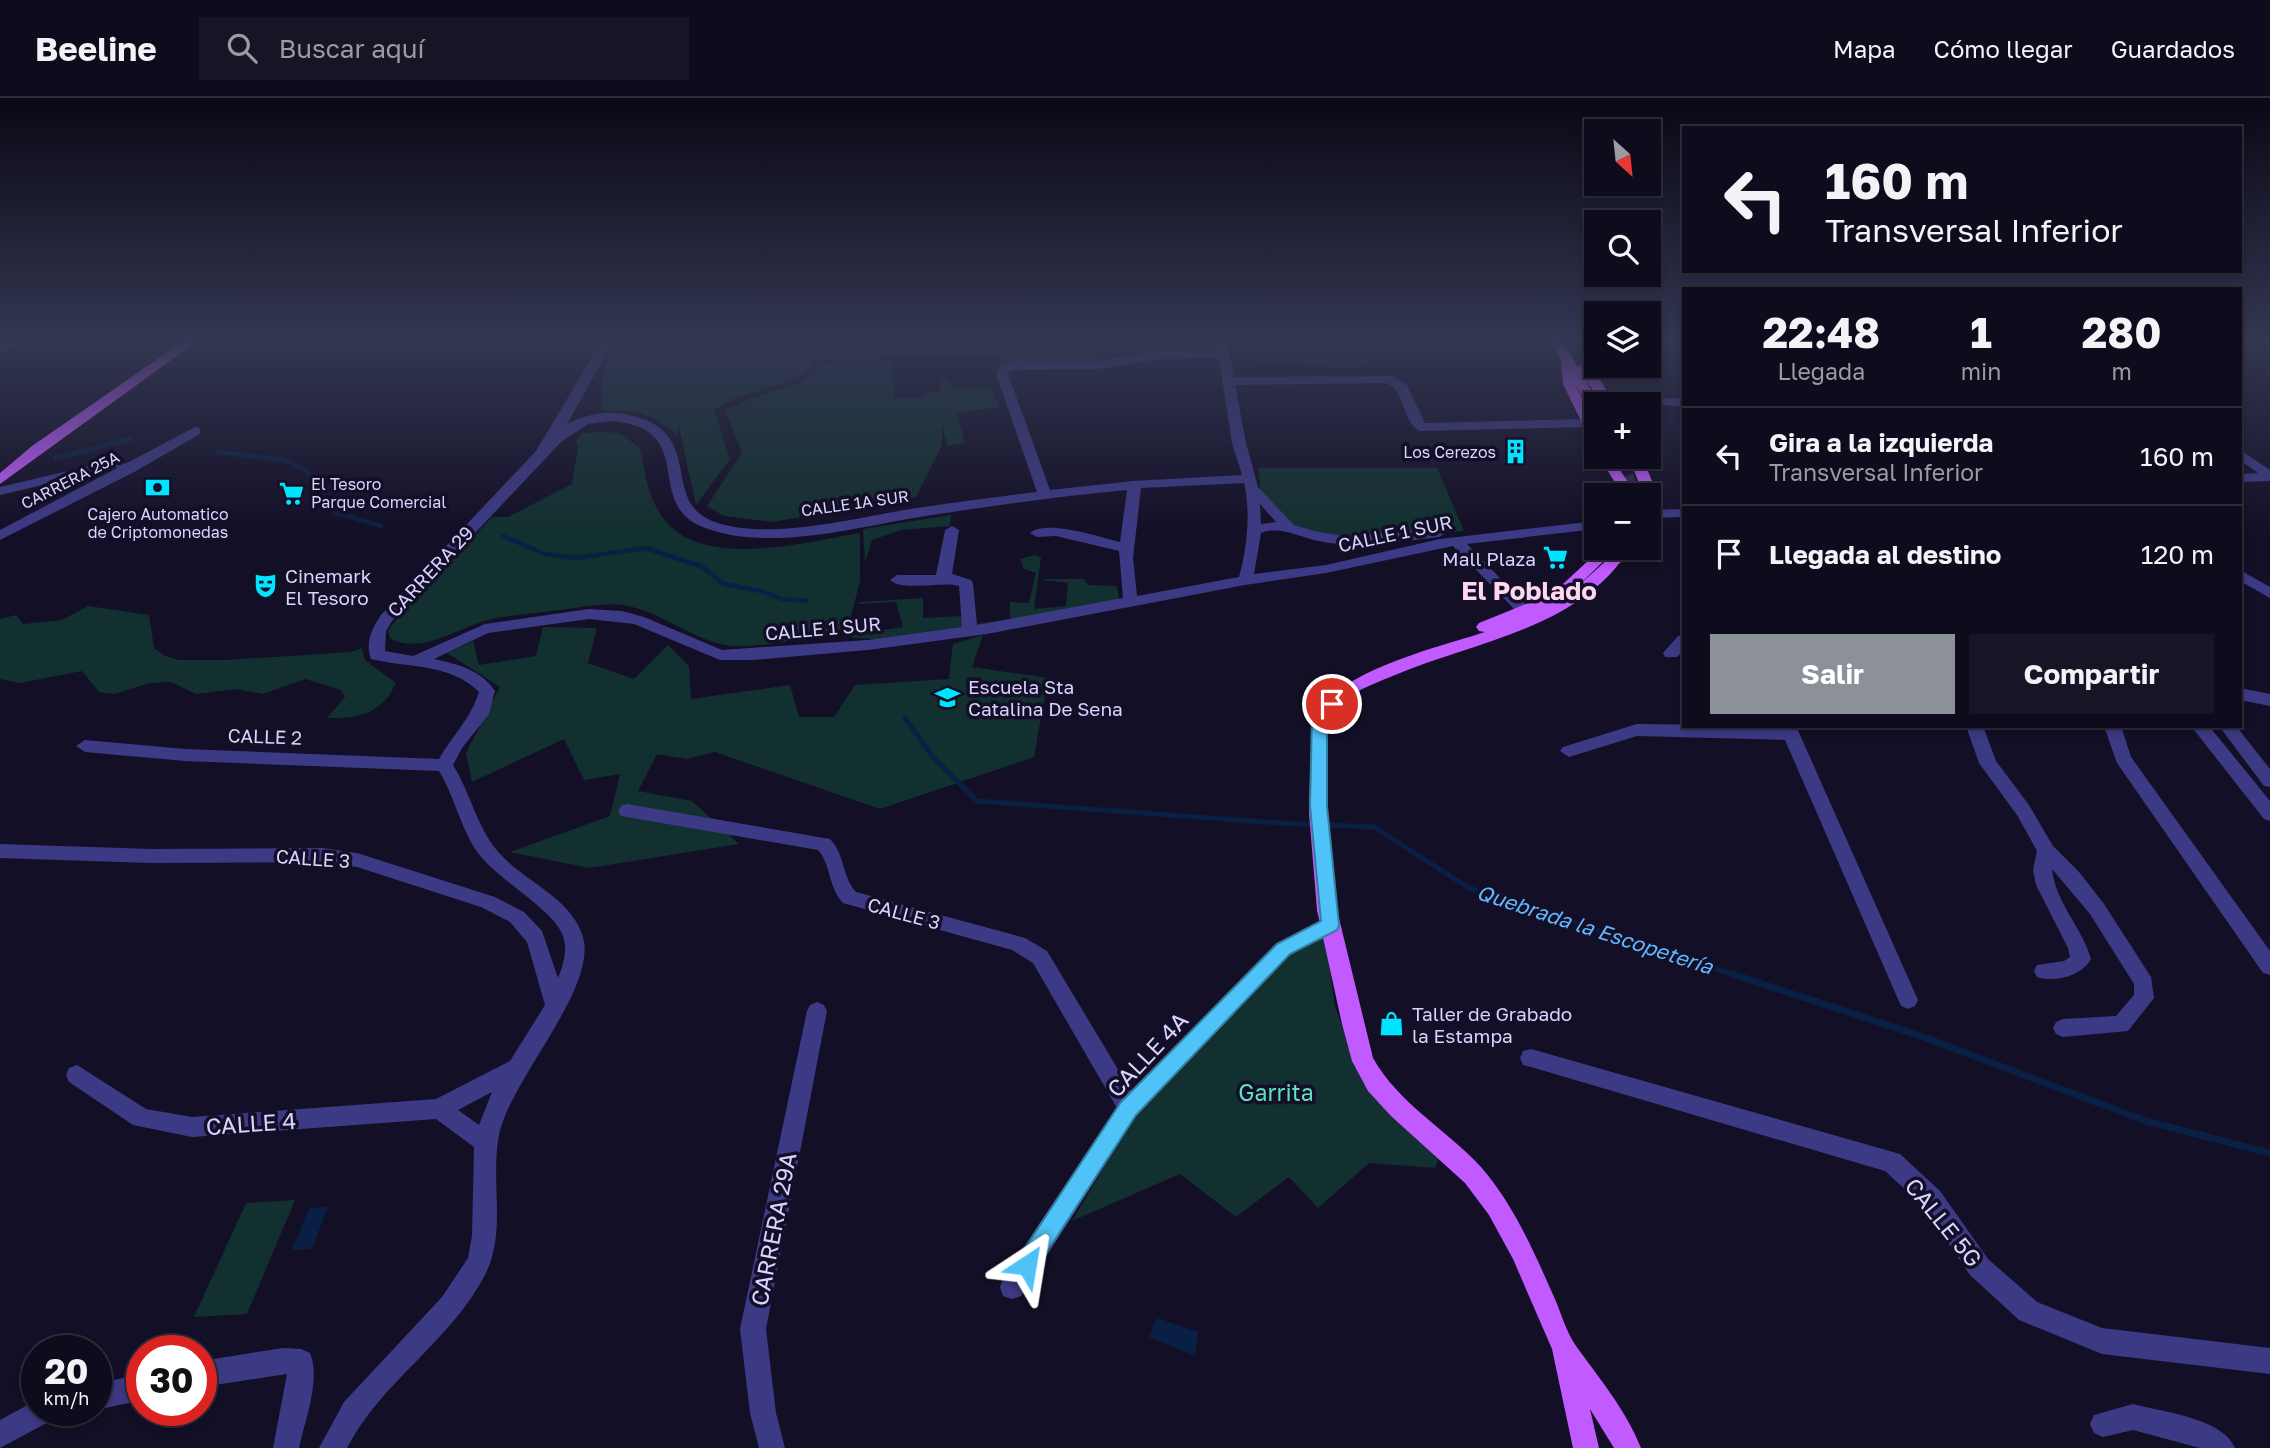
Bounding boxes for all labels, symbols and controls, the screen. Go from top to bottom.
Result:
search box [199,17,689,80]
text: Beeline [35,29,157,68]
icon: search [223,29,261,67]
text: Buscar aquí [279,33,425,64]
text: Mapa [1833,34,1896,63]
text: Cómo llegar [1934,34,2073,63]
text: Guardados [2111,34,2235,63]
north arrow [1584,119,1661,196]
map controls [1584,119,1661,560]
text: 160 m [1825,151,1968,210]
icon: left [1710,154,1801,245]
button: search [1584,210,1661,287]
text: Transversal Inferior [1825,211,2123,249]
button: layers [1584,301,1661,378]
text: 22:48 [1762,307,1880,357]
text: 1 [1970,307,1992,357]
text: 280 [2082,307,2162,357]
text: Llegada [1778,357,1865,385]
text: min [1961,357,2001,385]
text: m [2111,357,2132,385]
button: + [1584,392,1661,469]
text: Gira a la izquierda [1769,427,1993,458]
icon: left [1710,437,1748,475]
building icon: Los Cerezos [1502,438,1530,466]
text: 160 m [2140,441,2214,472]
place label: Los Cerezos [1403,442,1496,462]
street label: CARRERA 25A [17,447,123,513]
text: Transversal Inferior [1769,458,1983,486]
bank icon: Cajero Automatico de Criptomonedas [144,474,172,502]
place label: El Tesoro Parque Comercial [311,474,446,512]
supermarket icon: El Tesoro Parque Comercial [277,479,305,507]
button: − [1584,483,1661,560]
street label: CALLE 1A SUR [800,486,910,520]
place label: Cajero Automatico de Criptomonedas [87,504,229,542]
street label: CALLE 1 SUR [1336,510,1454,556]
street label: CARRERA 29 [382,521,478,621]
icon: arrive [1710,535,1748,573]
text: Llegada al destino [1769,539,2001,570]
text: 120 m [2141,539,2214,570]
supermarket icon: Mall Plaza [1542,544,1570,572]
place label: Mall Plaza [1442,547,1536,570]
place label: Cinemark El Tesoro [285,564,372,609]
theatre icon: Cinemark El Tesoro [251,572,279,600]
district label: El Poblado [1461,575,1597,606]
street label: CALLE 1 SUR [764,611,882,645]
button: Salir [1710,634,1955,714]
button: Compartir [1969,634,2214,714]
pin [1302,674,1362,734]
place label: Escuela Sta Catalina De Sena [968,675,1123,720]
school or university icon: Escuela Sta Catalina De Sena [934,683,962,711]
icon: arrive [1313,685,1351,723]
street label: CALLE 2 [227,723,303,749]
street label: CALLE 3 [275,844,351,872]
water label: Quebrada la Escopetería [1474,879,1717,980]
street label: CALLE 3 [865,892,943,934]
place label: Taller de Grabado la Estampa [1412,1002,1572,1047]
street label: CALLE 4A [1101,1006,1193,1102]
shop icon: Taller de Grabado la Estampa [1378,1010,1406,1038]
park label: Garrita [1238,1078,1314,1106]
street label: CALLE 4 [205,1106,297,1140]
street label: CARRERA 29A [744,1150,802,1308]
street label: CALLE 5G [1900,1172,1988,1272]
position arrow [990,1228,1064,1302]
speed limit sign: 30 [126,1335,217,1426]
text: 20 [44,1350,89,1392]
text: km/h [44,1387,89,1409]

